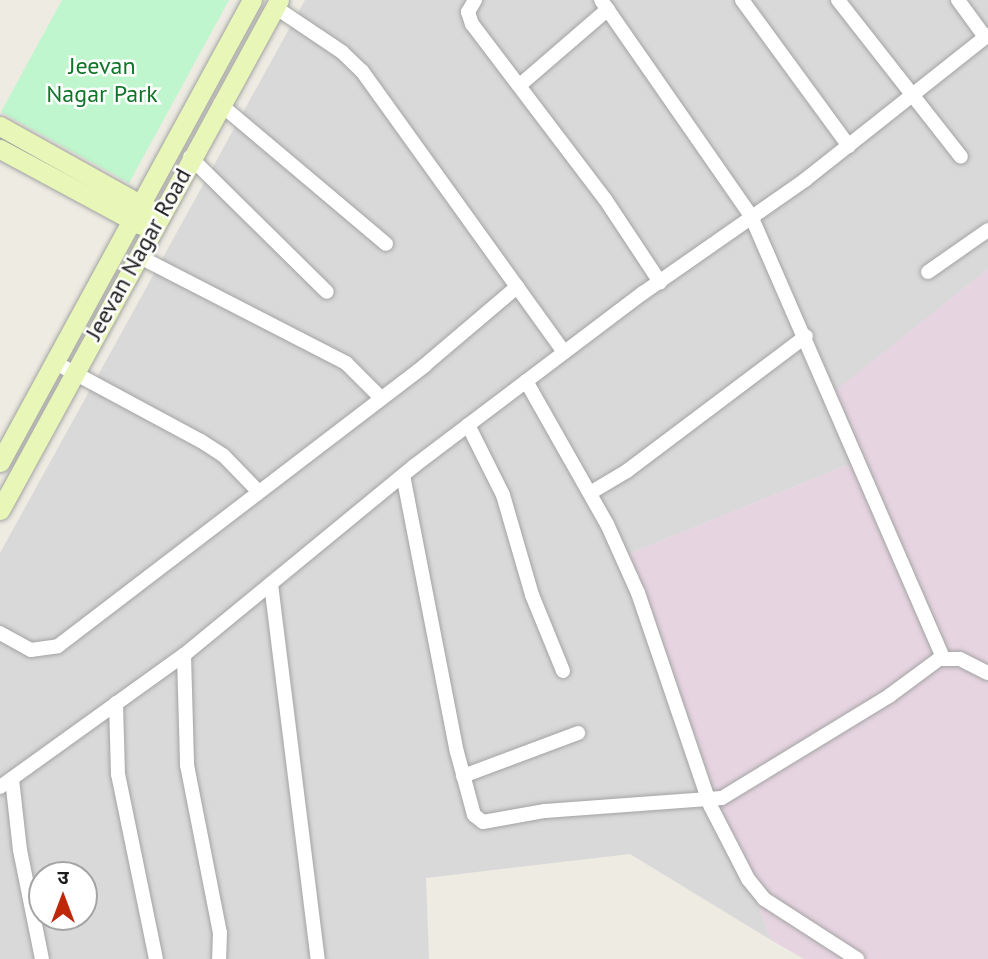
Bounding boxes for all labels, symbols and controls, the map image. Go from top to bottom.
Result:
park label: Jeevan Nagar Park [46,52,158,108]
street label: Jeevan Nagar Road [79,163,197,345]
north arrow [28,861,98,931]
text: उ [57,865,69,889]

